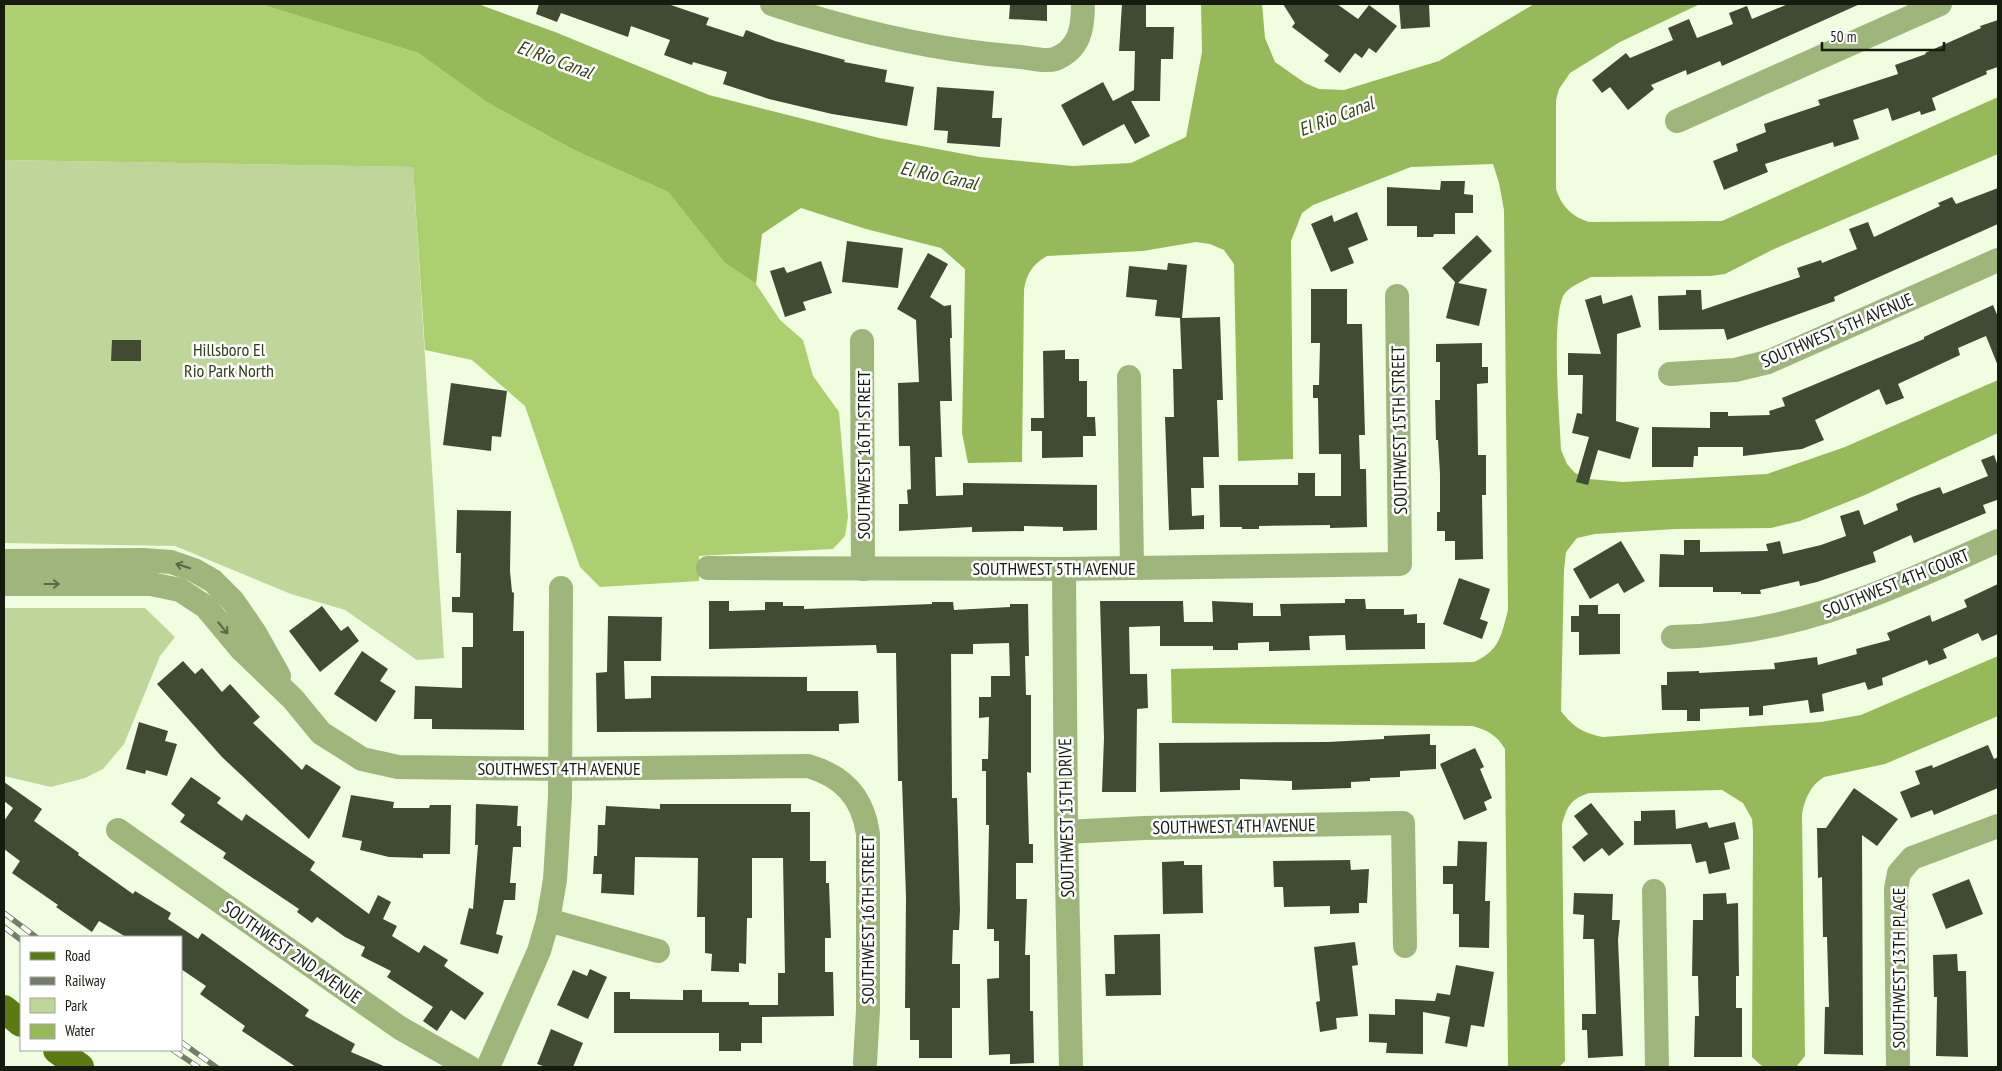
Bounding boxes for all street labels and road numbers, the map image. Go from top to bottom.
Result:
street label: SOUTHWEST 5TH AVENUE [1757,288,1917,372]
street label: SOUTHWEST 15TH STREET [1386,345,1412,515]
street label: SOUTHWEST 16TH STREET [852,370,875,540]
street label: SOUTHWEST 4TH COURT [1819,543,1973,623]
street label: SOUTHWEST 5TH AVENUE [972,557,1136,580]
street label: SOUTHWEST 15TH DRIVE [1053,738,1079,898]
street label: SOUTHWEST 4TH AVENUE [477,757,641,780]
street label: SOUTHWEST 4TH AVENUE [1152,813,1316,839]
street label: SOUTHWEST 16TH STREET [856,835,879,1005]
street label: SOUTHWEST 13TH PLACE [1887,888,1910,1048]
street label: SOUTHWEST 2ND AVENUE [218,895,366,1009]

